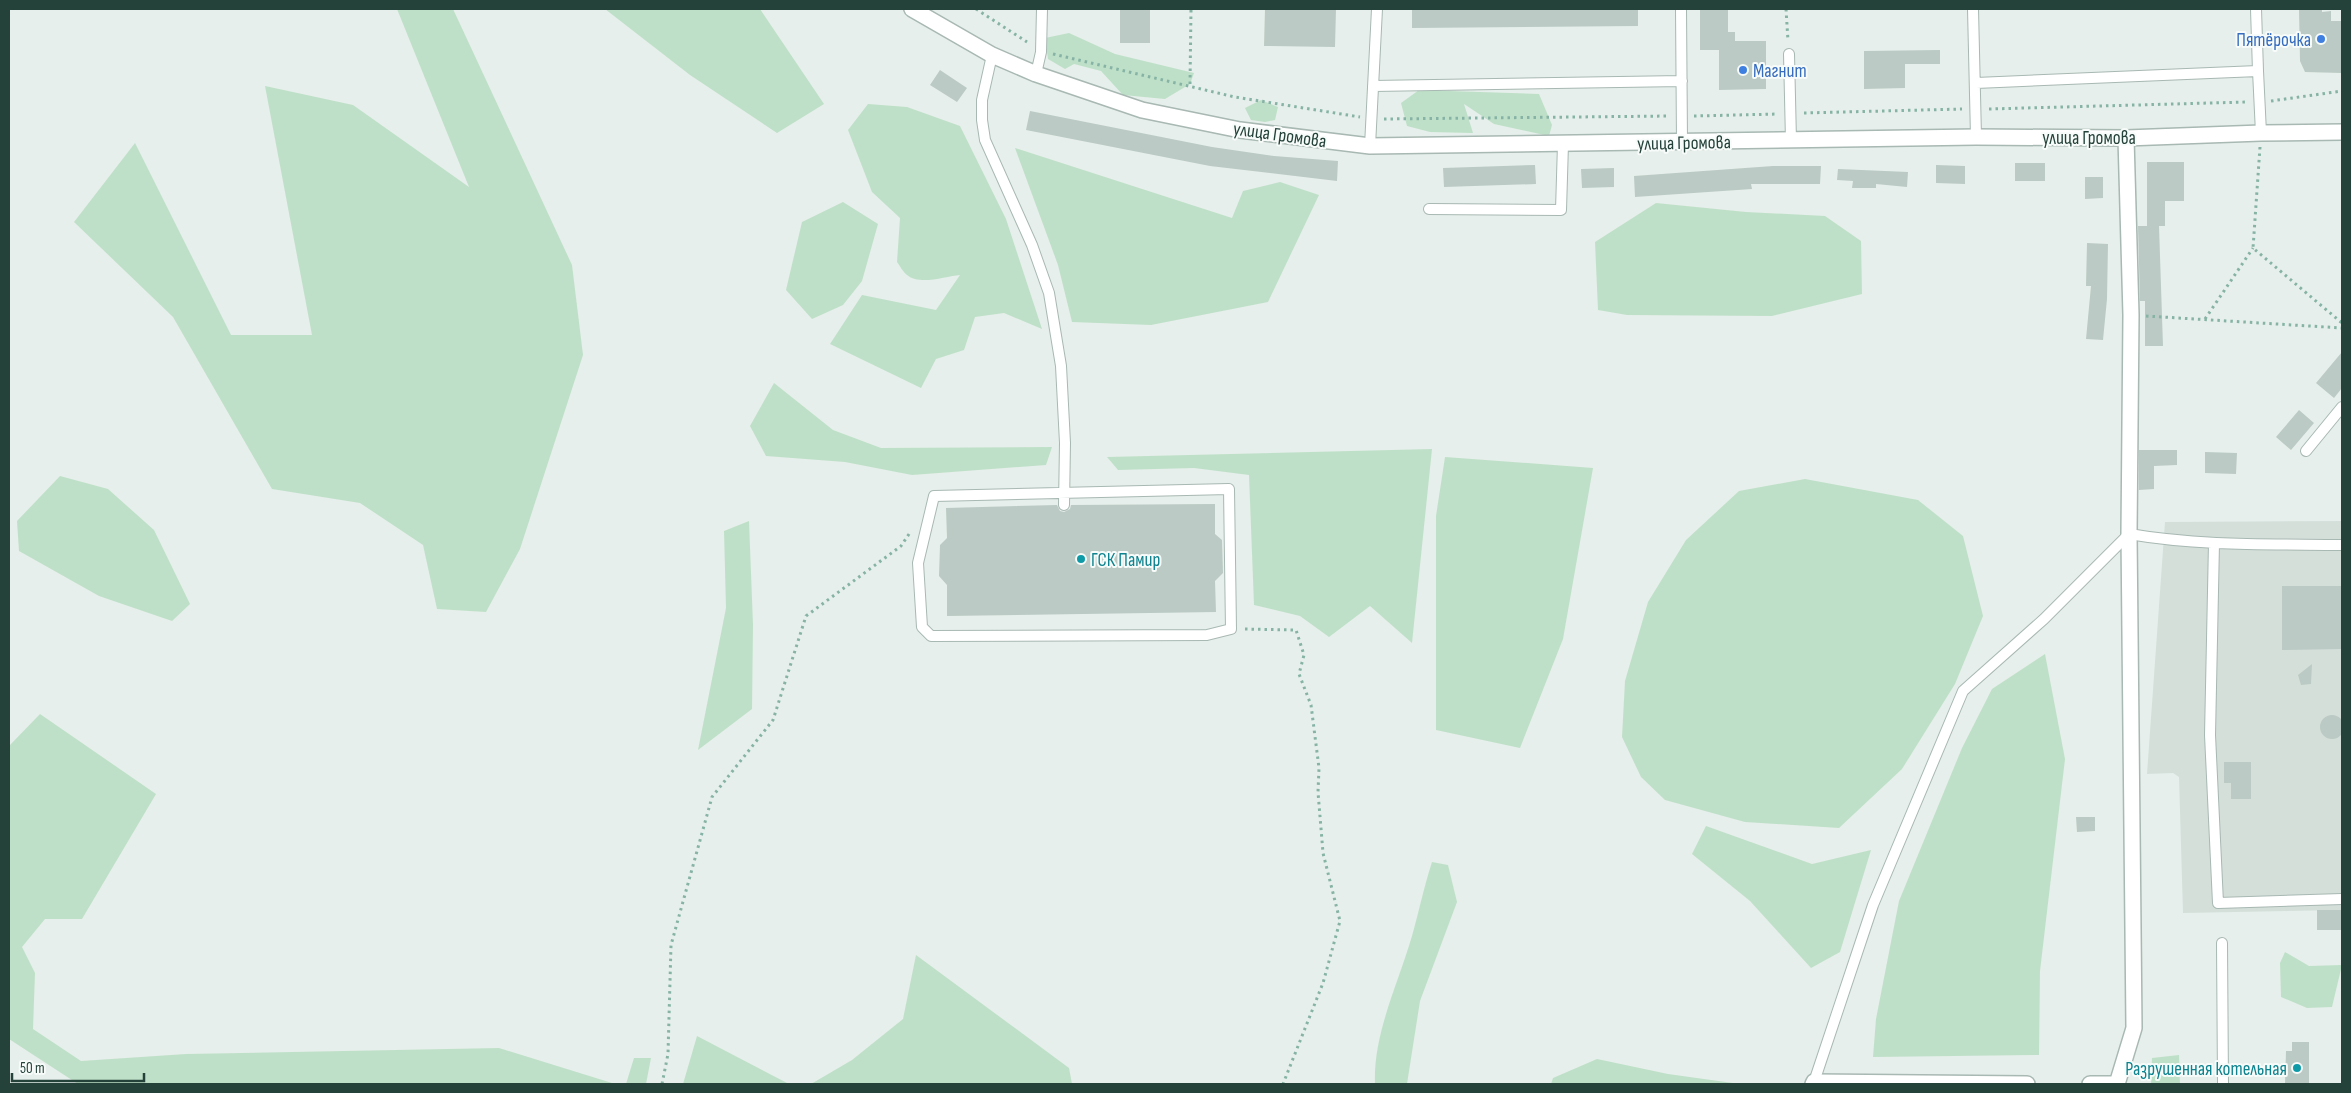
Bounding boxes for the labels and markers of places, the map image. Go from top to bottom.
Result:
place label: Пятёрочка [2236,29,2311,52]
marker: Пятёрочка [2315,33,2327,45]
place label: Магнит [1753,60,1807,83]
marker: Магнит [1737,64,1749,76]
place label: ГСК Памир [1091,549,1160,572]
marker: ГСК Памир [1075,553,1087,565]
place label: Разрушенная котельная [2125,1058,2287,1081]
marker: Разрушенная котельная [2291,1062,2303,1074]

